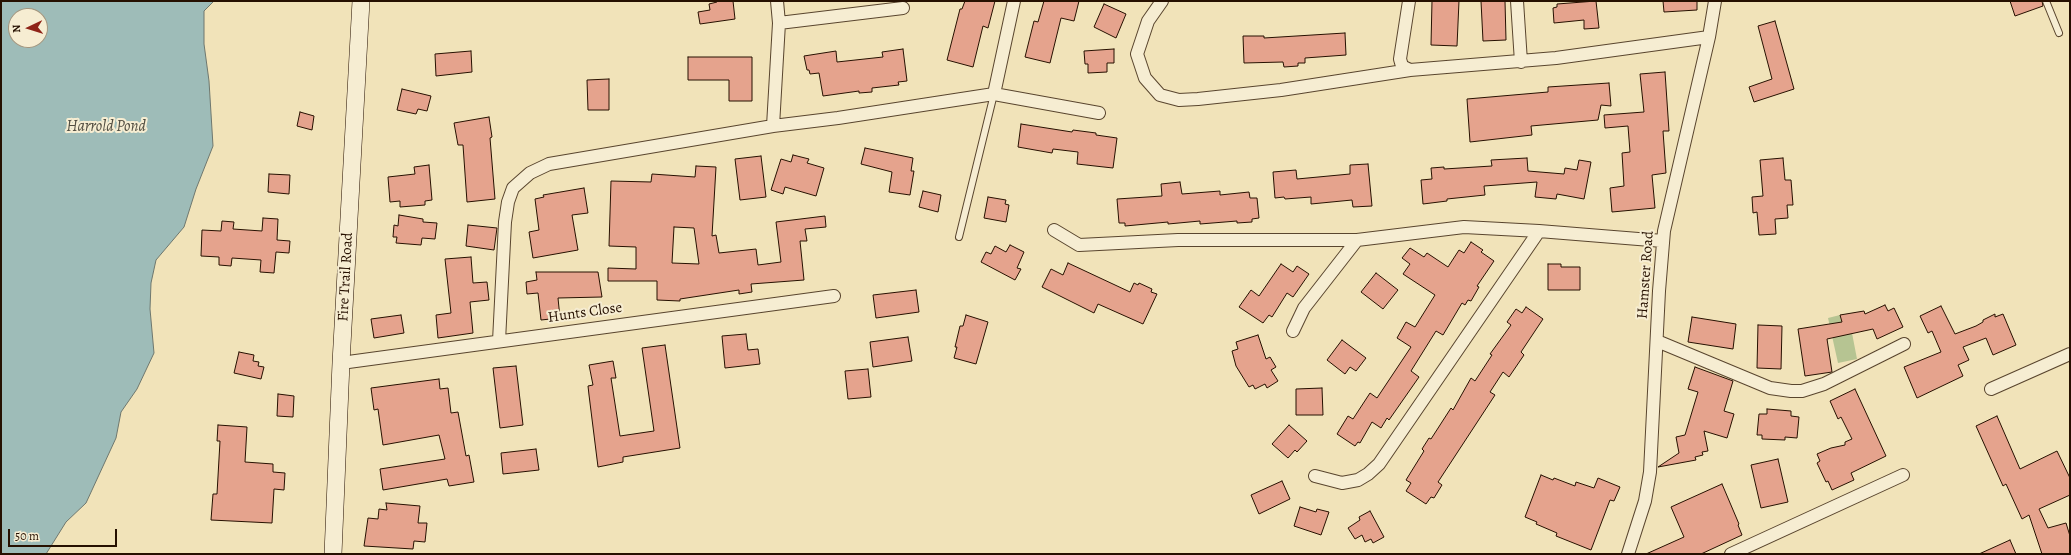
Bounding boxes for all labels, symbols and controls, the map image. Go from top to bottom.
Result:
north arrow [8,8,48,48]
text: N [9,24,24,33]
water label: Harrold Pond [66,117,146,137]
street label: Hamster Road [1634,230,1658,320]
street label: Fire Trail Road [335,232,357,322]
street label: Hunts Close [547,299,623,327]
scale bar [10,521,119,547]
text: 50 m [15,528,39,544]

